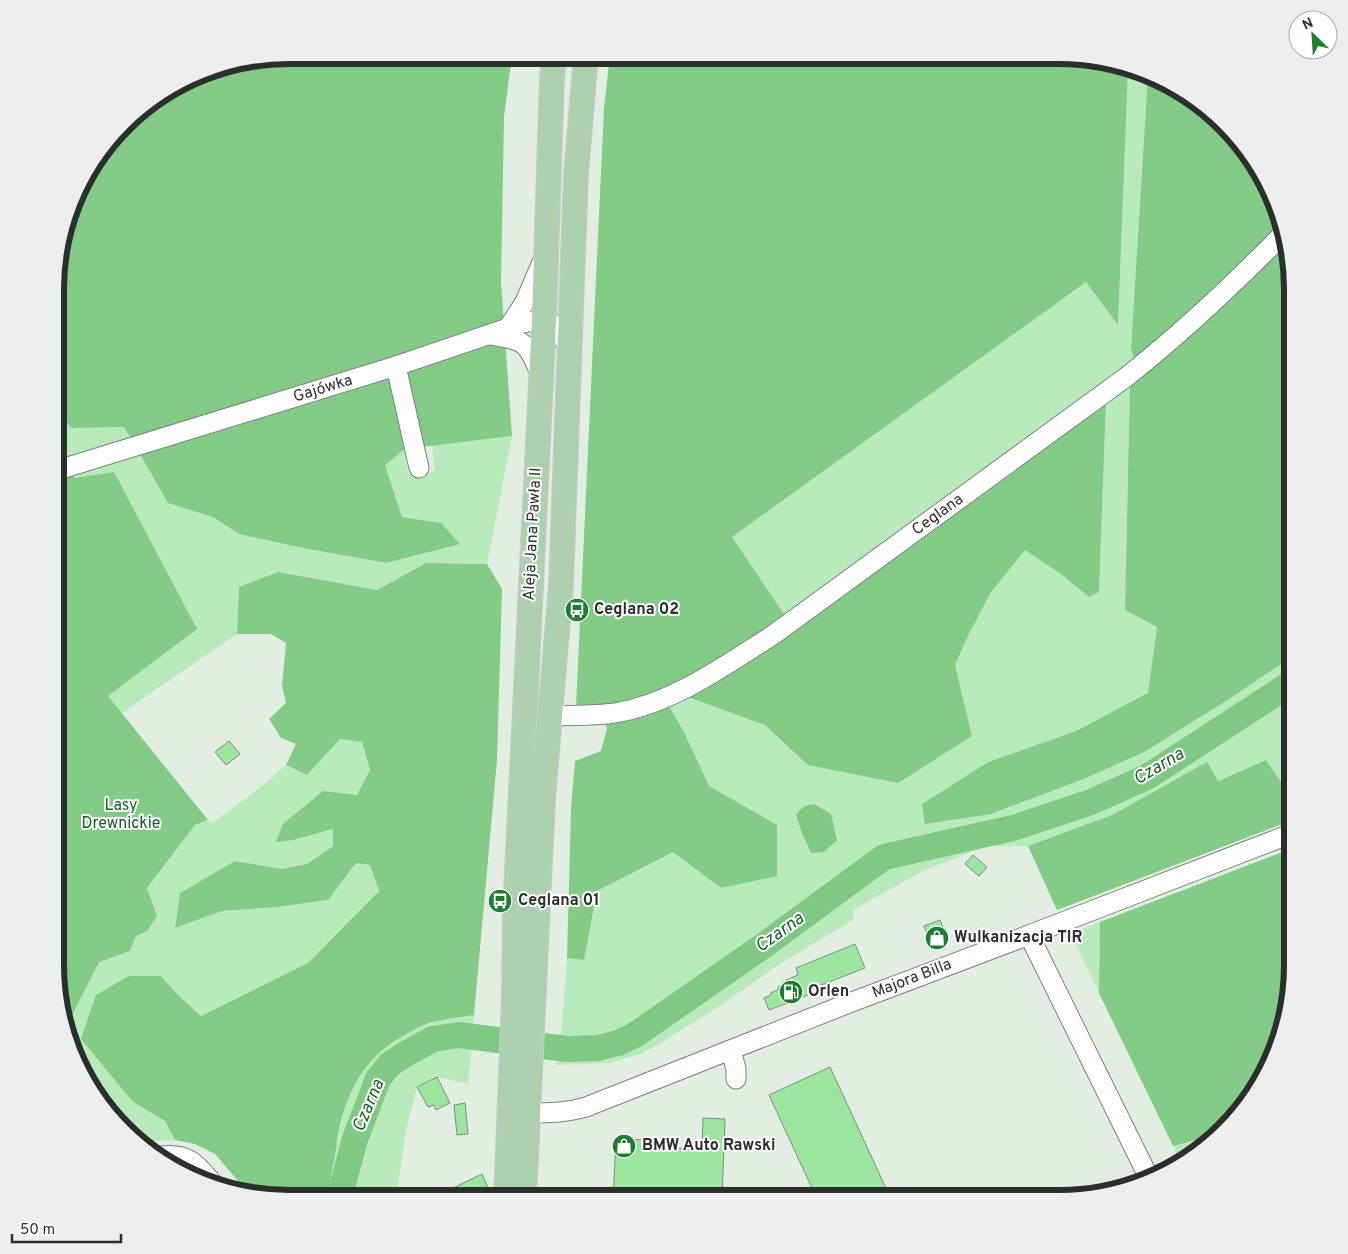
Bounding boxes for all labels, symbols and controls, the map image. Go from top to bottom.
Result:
north arrow [1288,10,1338,60]
text: N [1300,15,1316,34]
street label: Gajówka [291,371,355,407]
street label: Aleja Jana Pawła II [520,467,546,601]
street label: Ceglana [908,490,968,540]
bus stop icon: Ceglana 02 [564,597,590,623]
place label: Ceglana 02 [594,600,679,620]
water label: Czarna [1130,743,1189,791]
park label: Lasy Drewnickie [82,796,160,834]
bus stop icon: Ceglana 01 [487,888,513,914]
place label: Ceglana 01 [518,891,600,911]
water label: Czarna [751,907,810,958]
shop icon: Wulkanizacja TIR [924,925,950,951]
place label: Wulkanizacja TIR [954,928,1082,948]
street label: Majora Billa [869,955,955,1003]
fuel station icon: Orlen [778,979,804,1005]
place label: Orlen [808,982,849,1002]
water label: Czarna [348,1076,391,1136]
shop icon: BMW Auto Rawski [611,1133,637,1159]
place label: BMW Auto Rawski [642,1136,776,1156]
scale bar [12,1212,121,1244]
text: 50 m [20,1221,55,1240]

